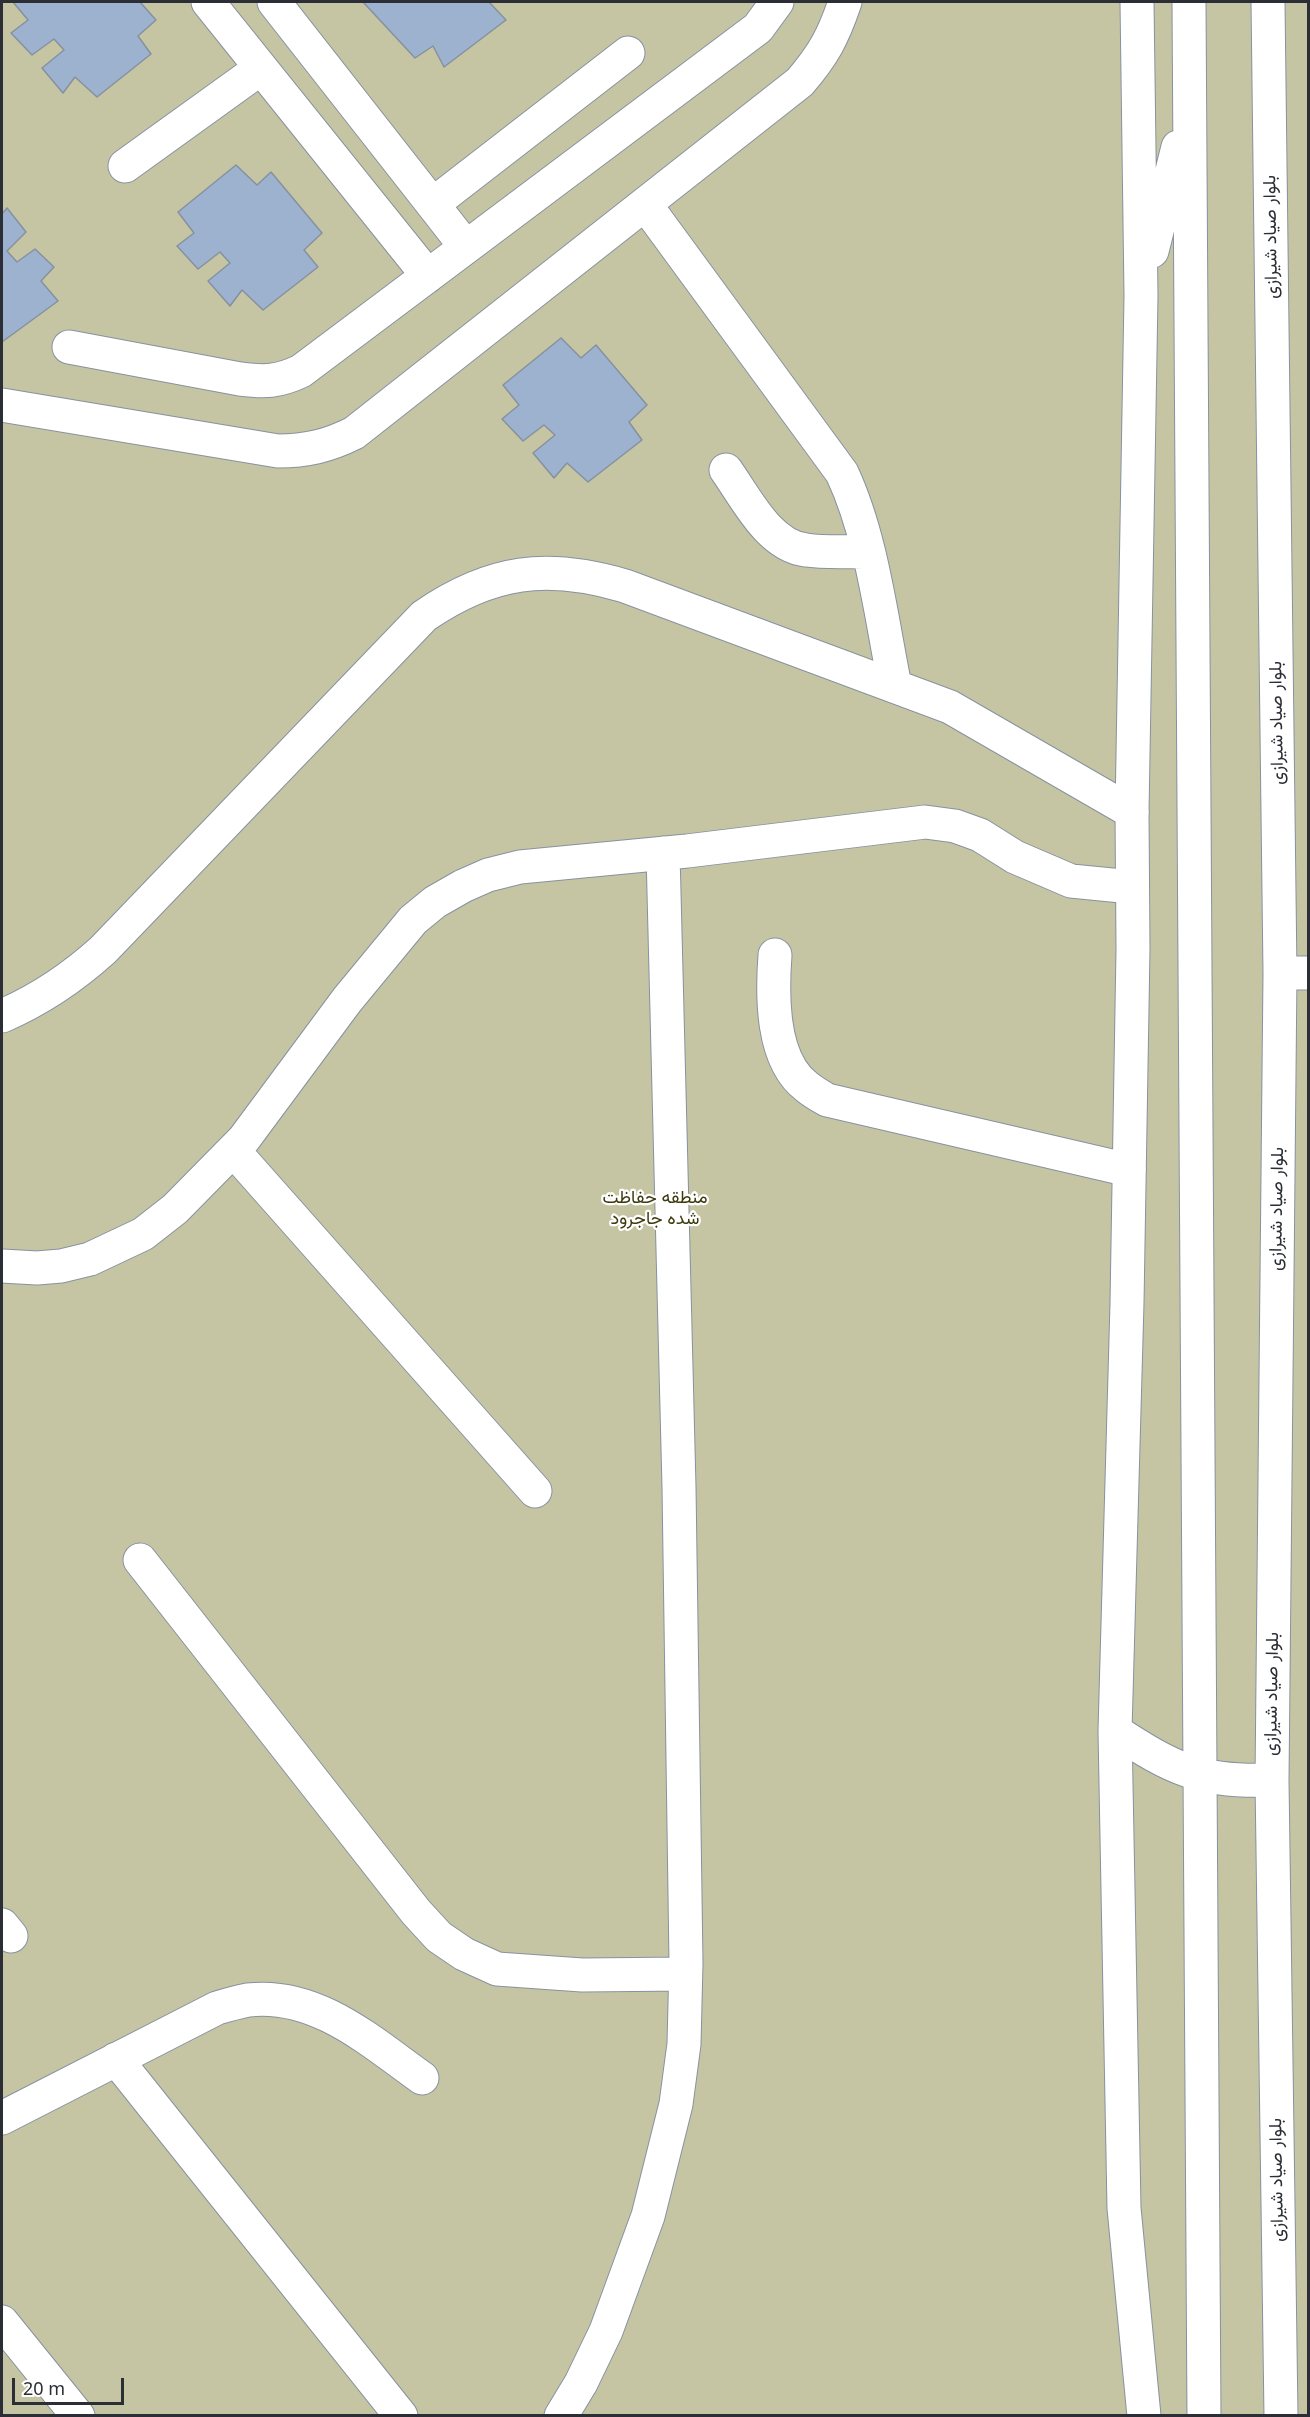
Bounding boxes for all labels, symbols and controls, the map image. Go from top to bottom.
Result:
street label: بلوار صیاد شیرازی [1259,175,1283,299]
street label: بلوار صیاد شیرازی [1265,661,1289,785]
street label: بلوار صیاد شیرازی [1265,1147,1289,1271]
park label: منطقه حفاظت شده جاجرود [603,1187,707,1230]
street label: بلوار صیاد شیرازی [1260,1632,1284,1756]
street label: بلوار صیاد شیرازی [1265,2118,1289,2242]
scale bar [15,2366,128,2404]
text: 20 m [23,2376,65,2400]

